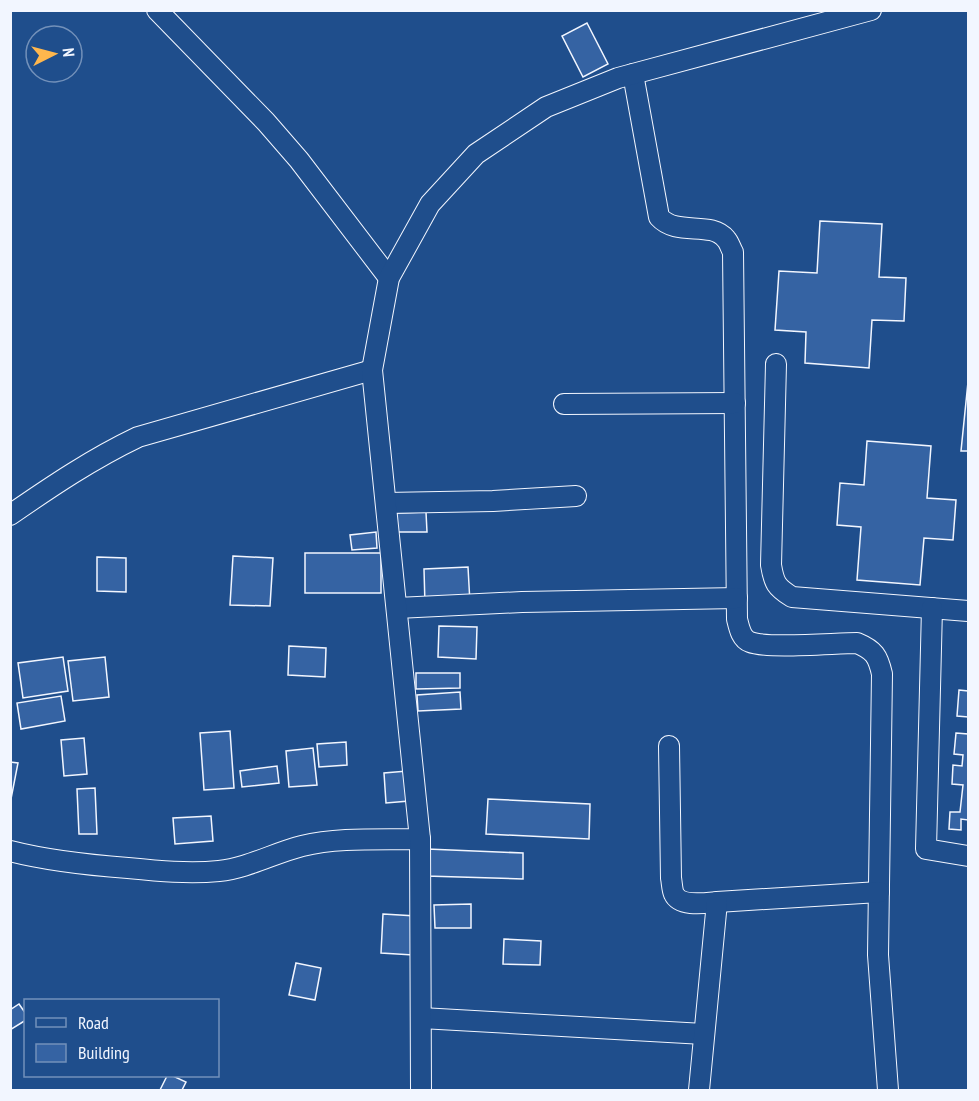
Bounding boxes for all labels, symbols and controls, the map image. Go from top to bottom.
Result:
north arrow [24,24,84,84]
text: N [59,47,79,58]
legend [24,999,219,1077]
text: Road [78,1011,109,1034]
text: Building [78,1041,130,1064]

